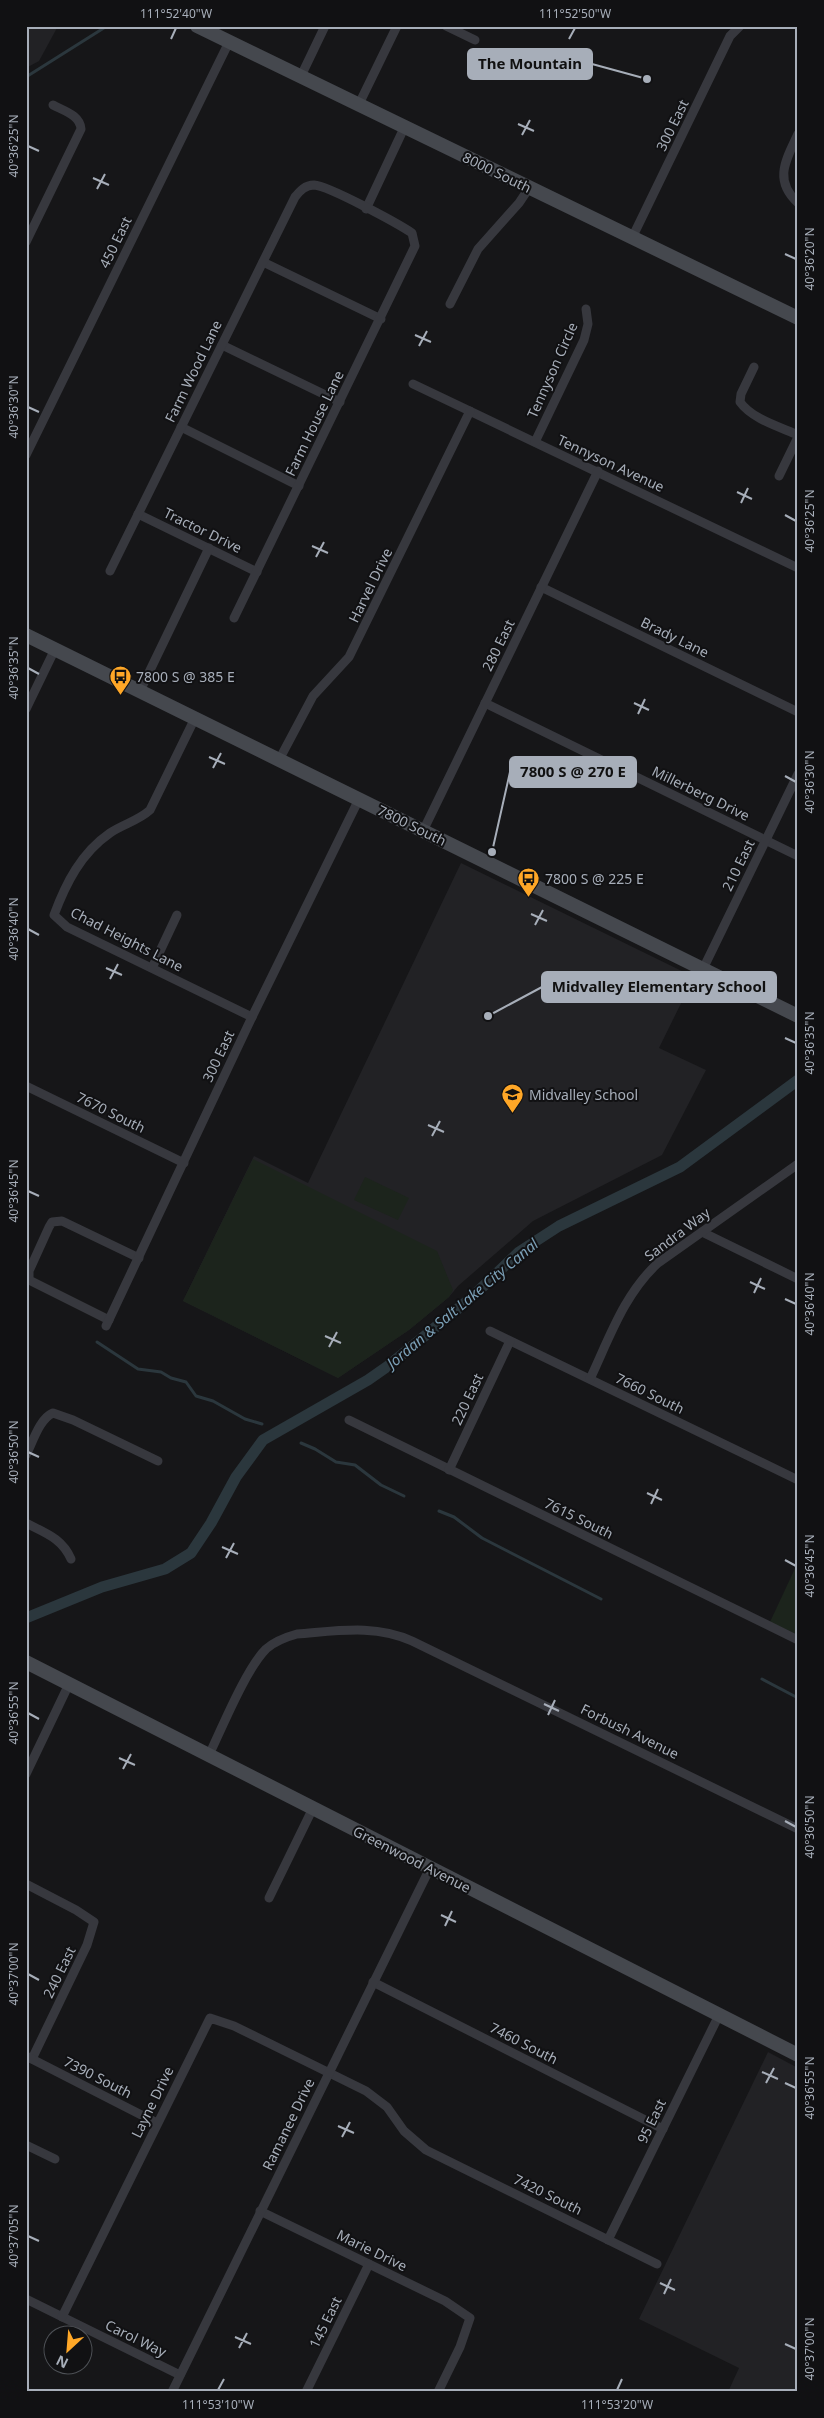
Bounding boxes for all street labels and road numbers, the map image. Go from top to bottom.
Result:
street label: 300 East [651,96,693,154]
street label: 8000 South [459,147,535,197]
street label: 450 East [94,213,136,271]
street label: Farm Wood Lane [160,317,226,425]
street label: Tennyson Circle [522,319,582,421]
street label: Farm House Lane [280,367,348,479]
street label: Tennyson Avenue [555,430,668,496]
street label: Tractor Drive [161,503,245,557]
street label: Harvel Drive [344,544,396,626]
street label: Brady Lane [638,612,712,662]
street label: 280 East [477,616,519,674]
street label: Millerberg Drive [649,761,753,825]
street label: 7800 South [374,800,450,850]
street label: 210 East [717,836,759,894]
street label: Chad Heights Lane [67,902,187,976]
street label: 300 East [198,1027,238,1085]
street label: 7670 South [73,1087,149,1137]
street label: Sandra Way [640,1203,714,1265]
street label: 7660 South [612,1368,688,1418]
street label: 220 East [447,1370,487,1428]
street label: 7615 South [541,1493,617,1543]
street label: Forbush Avenue [578,1699,682,1763]
street label: Greenwood Avenue [350,1821,474,1897]
street label: 240 East [38,1943,80,2001]
street label: 7460 South [487,2018,561,2068]
street label: 7390 South [61,2052,135,2102]
street label: Layne Drive [127,2063,177,2141]
street label: Ramanee Drive [257,2075,319,2173]
street label: 95 East [632,2096,670,2146]
street label: 7420 South [510,2169,586,2219]
street label: Marie Drive [334,2225,410,2275]
street label: 145 East [304,2293,346,2351]
street label: Carol Way [102,2315,170,2361]

